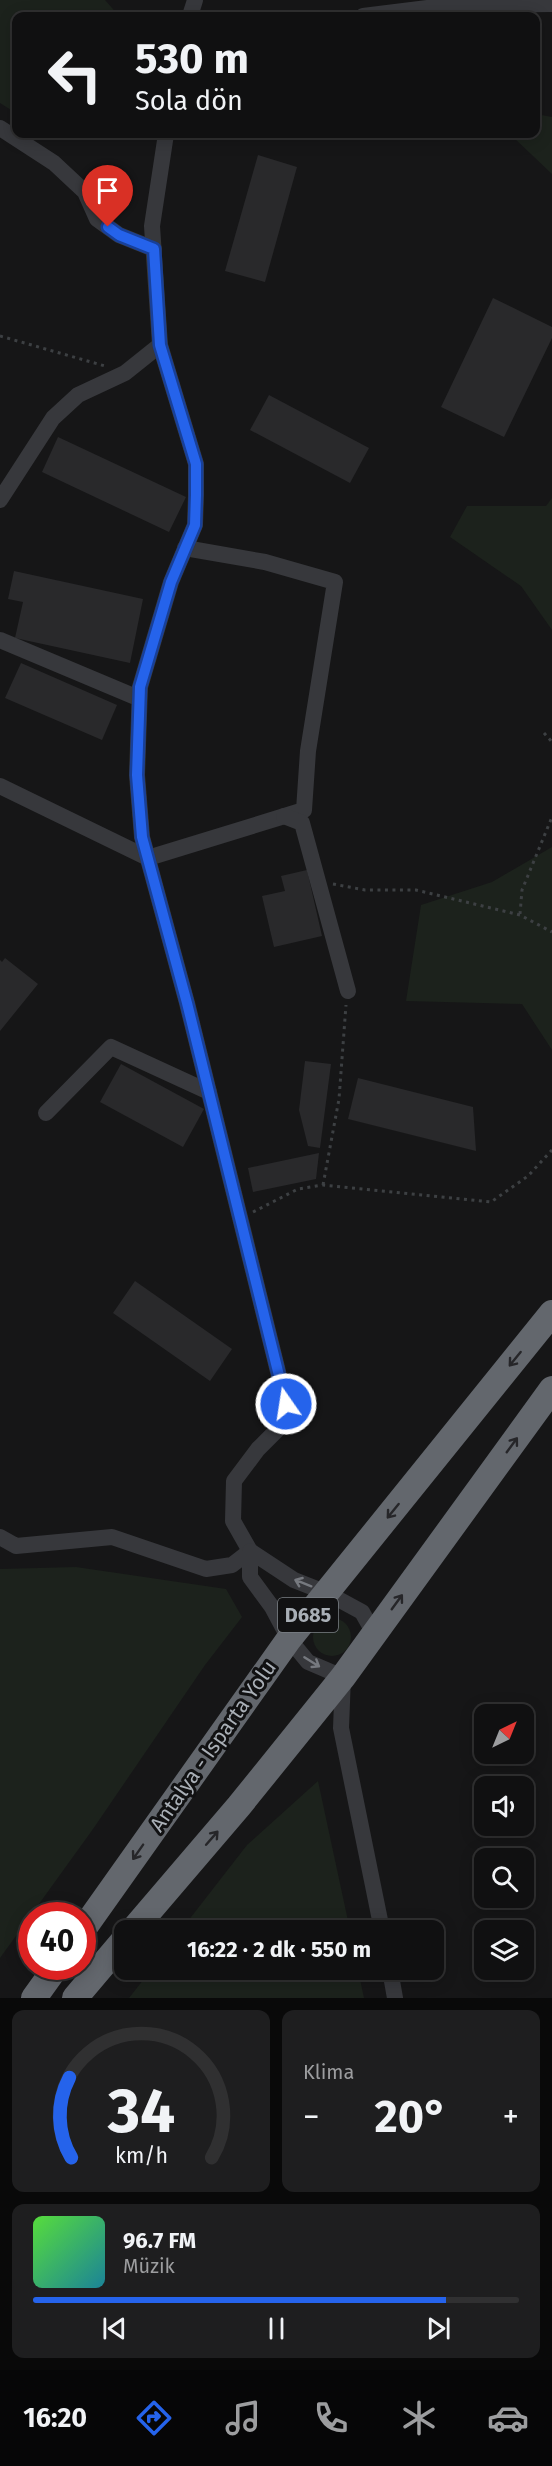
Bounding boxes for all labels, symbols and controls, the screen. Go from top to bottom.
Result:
text: 530 m [135,34,249,84]
icon: left [36,36,114,114]
text: Sola dön [135,85,243,117]
pin [82,165,133,227]
icon: arrive [91,174,124,207]
one-way arrow [509,1351,522,1367]
position arrow [254,1372,318,1436]
one-way arrow [505,1437,518,1453]
one-way arrow [386,1503,400,1518]
one-way arrow [294,1577,313,1588]
one-way arrow [391,1595,403,1611]
road number: D685 [278,1598,338,1632]
street label: Antalya - Isparta Yolu [144,1655,282,1837]
one-way arrow [304,1656,321,1669]
north arrow [474,1704,534,1764]
map controls [474,1704,534,1980]
button: sound [474,1776,534,1836]
one-way arrow [205,1831,219,1846]
one-way arrow [132,1843,144,1859]
button: search [474,1848,534,1908]
speed limit sign: 40 [18,1902,96,1980]
button: layers [474,1920,534,1980]
text: 16:22 · 2 dk · 550 m [187,1936,371,1963]
text: Klima [303,2060,354,2084]
text: 34 [106,2074,175,2149]
text: 20° [374,2090,448,2144]
text: − [303,2097,320,2137]
text: + [503,2097,519,2137]
text: km/h [114,2143,168,2169]
text: 96.7 FM [123,2227,196,2254]
text: Müzik [123,2254,175,2278]
icon: previous [98,2312,131,2345]
icon: pause [260,2312,293,2345]
icon: next [422,2312,455,2345]
icon: directions [133,2397,175,2439]
icon: music [222,2397,264,2439]
icon: phone [310,2397,352,2439]
icon: climate [398,2397,440,2439]
icon: car [487,2397,529,2439]
text: 16:20 [23,2402,87,2434]

